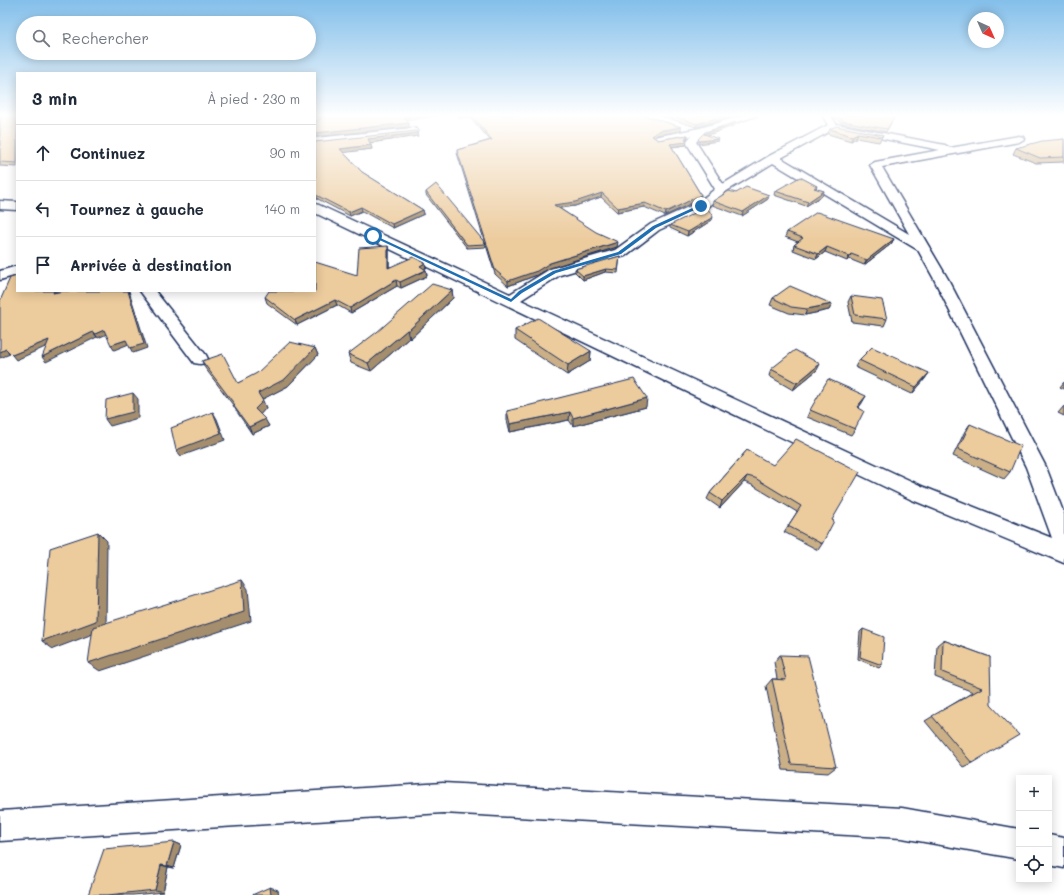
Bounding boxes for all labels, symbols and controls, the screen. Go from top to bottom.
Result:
north arrow [968,12,1004,48]
search box [16,16,316,60]
icon: search [30,27,52,49]
text: Rechercher [62,28,149,48]
text: 3 min [32,87,77,109]
text: À pied · 230 m [207,90,300,107]
icon: ahead [32,142,54,164]
text: Continuez [70,143,145,163]
text: 90 m [270,144,300,161]
route end [692,197,710,215]
icon: left [32,198,54,220]
text: Tournez à gauche [70,199,204,219]
text: 140 m [264,200,300,217]
route start [364,227,382,245]
icon: arrive [32,254,54,276]
text: Arrivée à destination [70,255,232,275]
map controls [1016,775,1052,883]
button: + [1016,775,1052,811]
button: − [1016,811,1052,847]
button: locate [1016,847,1052,883]

